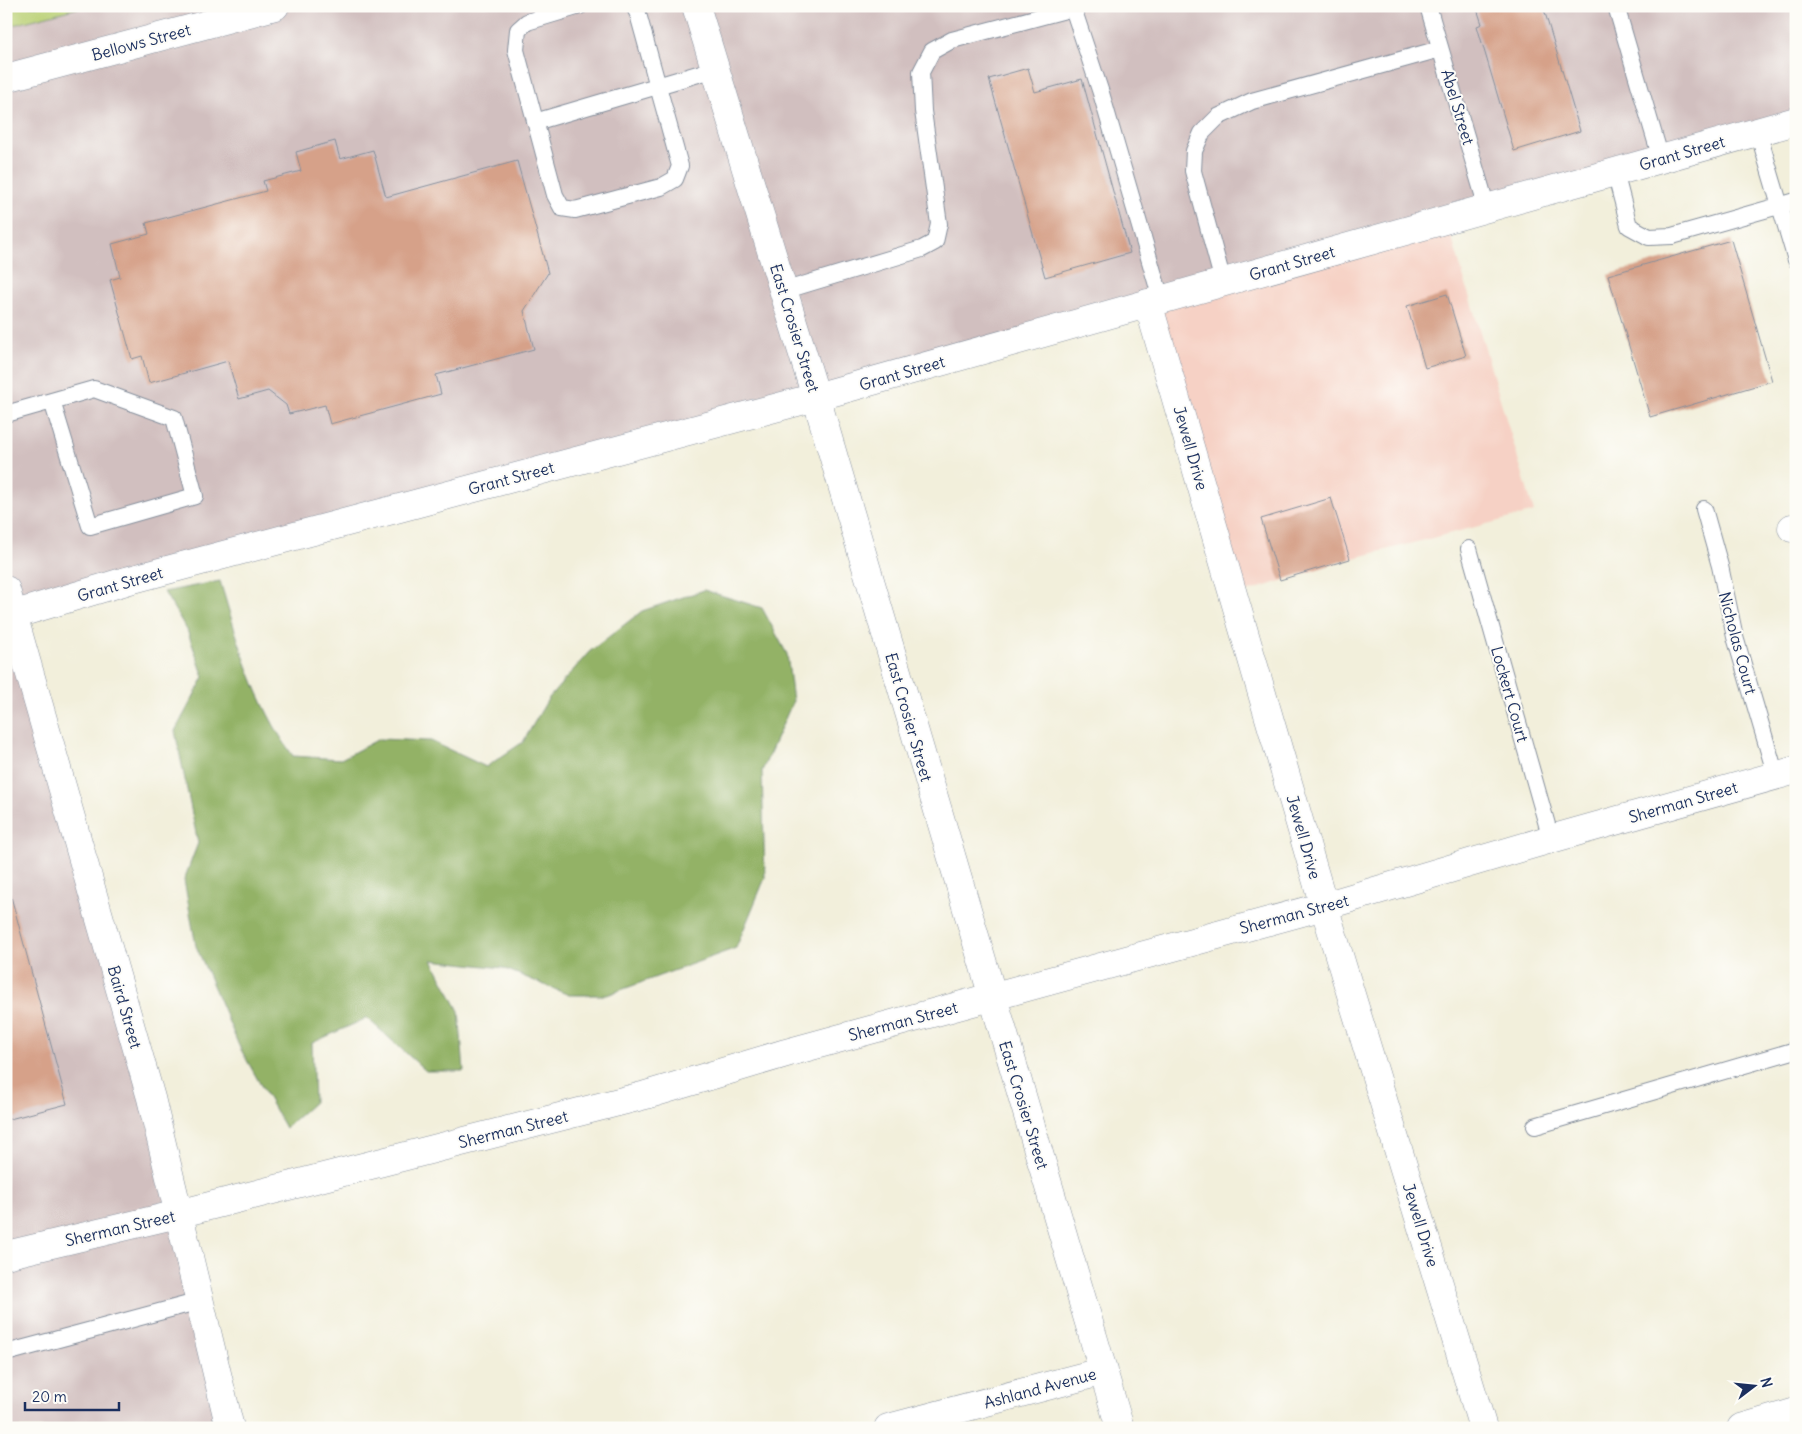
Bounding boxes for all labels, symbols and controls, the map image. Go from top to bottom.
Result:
street label: Bellows Street [89,19,193,65]
street label: Abel Street [1437,67,1479,148]
street label: Grant Street [1637,131,1728,175]
street label: Grant Street [1247,241,1338,285]
street label: East Crosier Street [766,261,824,395]
street label: Grant Street [857,351,948,395]
street label: Jewell Drive [1169,404,1213,492]
street label: Grant Street [466,457,557,499]
street label: Grant Street [75,562,166,606]
street label: Nicholas Court [1715,590,1761,697]
street label: Lockert Court [1487,644,1533,745]
street label: East Crosier Street [881,650,937,784]
street label: Sherman Street [1626,777,1740,827]
street label: Jewell Drive [1282,793,1326,881]
street label: Sherman Street [1237,890,1351,938]
street label: Baird Street [104,963,147,1051]
street label: Sherman Street [846,997,960,1045]
street label: East Crosier Street [995,1038,1053,1172]
street label: Sherman Street [456,1106,570,1152]
street label: Jewell Drive [1399,1181,1443,1269]
street label: Sherman Street [63,1205,178,1250]
north arrow [1730,1362,1780,1412]
street label: Ashland Avenue [982,1363,1098,1413]
text: N [1757,1375,1776,1390]
scale bar [25,1379,119,1411]
text: 20 m [32,1387,67,1406]

